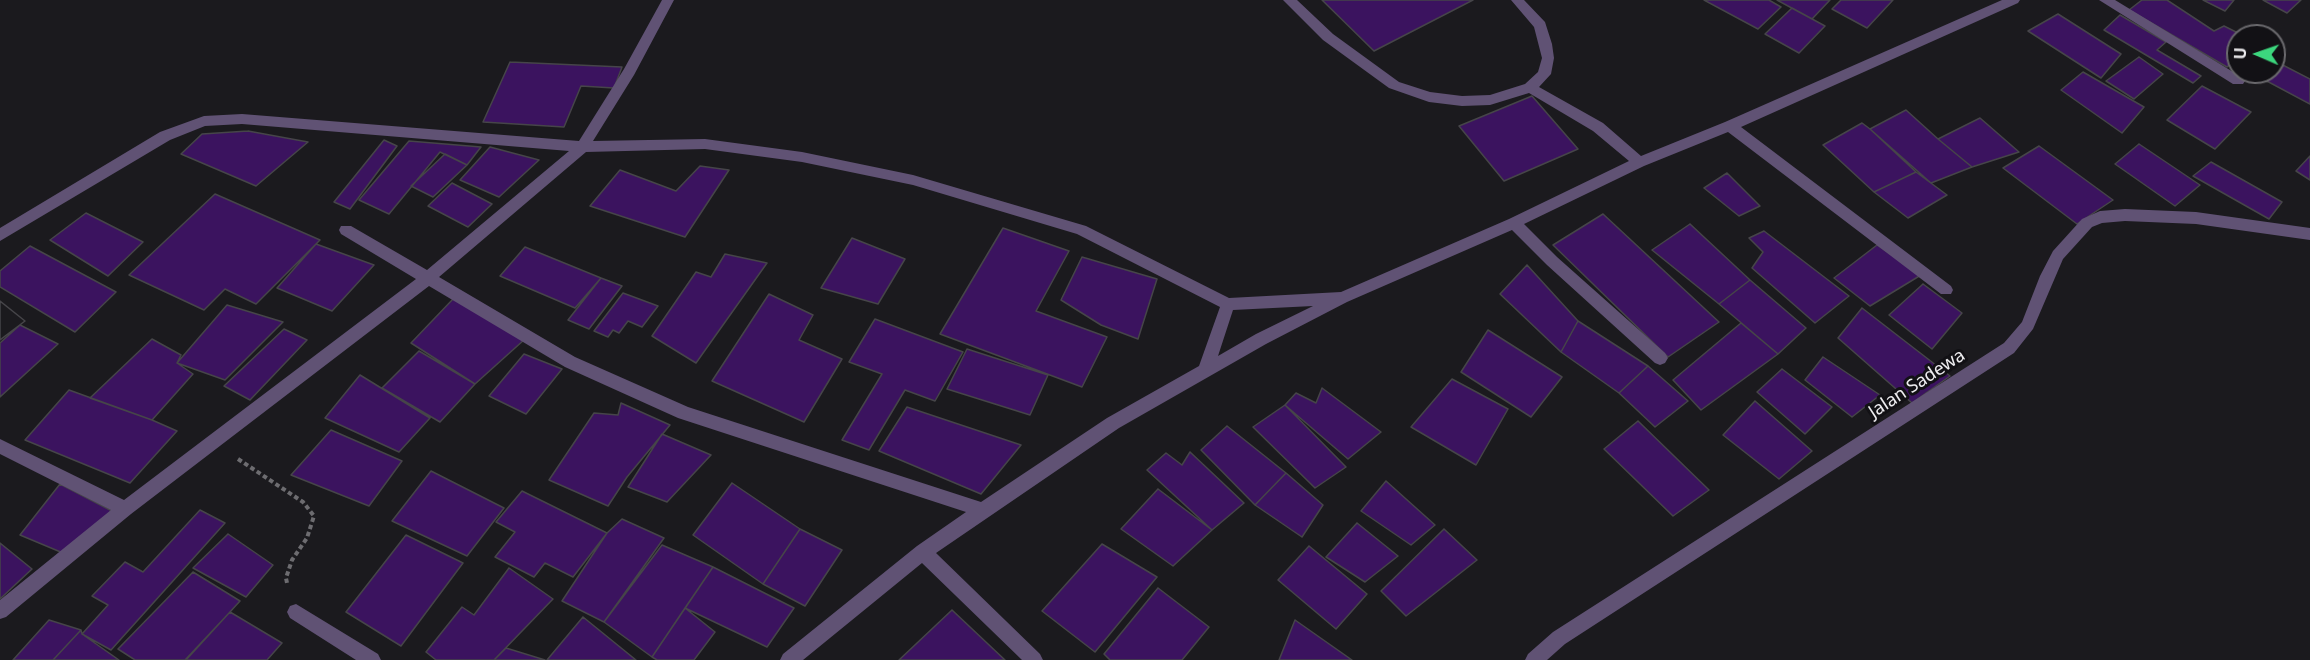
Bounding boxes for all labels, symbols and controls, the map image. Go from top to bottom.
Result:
north arrow [2226,24,2286,84]
text: U [2229,47,2251,60]
street label: Jalan Sadewa [1865,345,1969,423]

